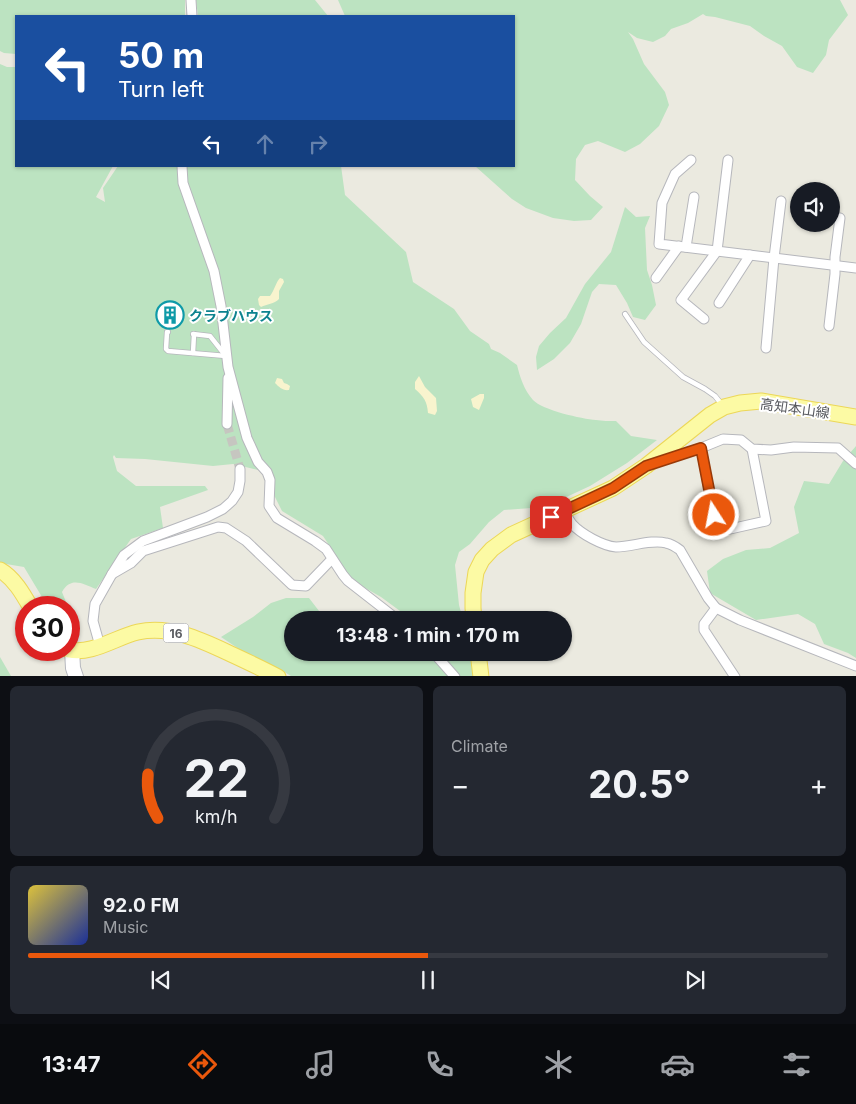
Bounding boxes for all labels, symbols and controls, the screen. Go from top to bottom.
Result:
text: 50 m [118,34,204,76]
icon: left [35,35,100,100]
text: Turn left [118,76,204,102]
icon: left [198,130,226,158]
icon: ahead [251,130,279,158]
icon: right [304,130,332,158]
map controls [790,182,840,232]
button: sound [790,182,840,232]
building icon: クラブハウス [155,300,185,330]
place label: クラブハウス [189,307,273,324]
street label: 高知本山線 [759,395,831,421]
position arrow [687,488,739,540]
pin [530,496,572,538]
icon: arrive [537,503,565,531]
speed limit sign: 30 [15,596,80,661]
road number: 16 [164,624,188,642]
text: 13:48 · 1 min · 170 m [336,624,520,647]
text: Climate [451,736,508,756]
text: 22 [184,747,249,810]
text: 20.5° [588,761,691,807]
text: − [451,768,470,802]
text: + [809,768,828,802]
text: km/h [195,806,238,827]
text: 92.0 FM [103,894,179,917]
text: Music [103,917,148,937]
icon: previous [147,966,175,994]
icon: pause [414,966,442,994]
icon: next [681,966,709,994]
icon: directions [185,1047,220,1082]
icon: music [303,1047,338,1082]
icon: phone [422,1047,457,1082]
icon: climate [541,1047,576,1082]
icon: car [660,1047,695,1082]
icon: filters [779,1047,814,1082]
text: 13:47 [42,1051,101,1077]

